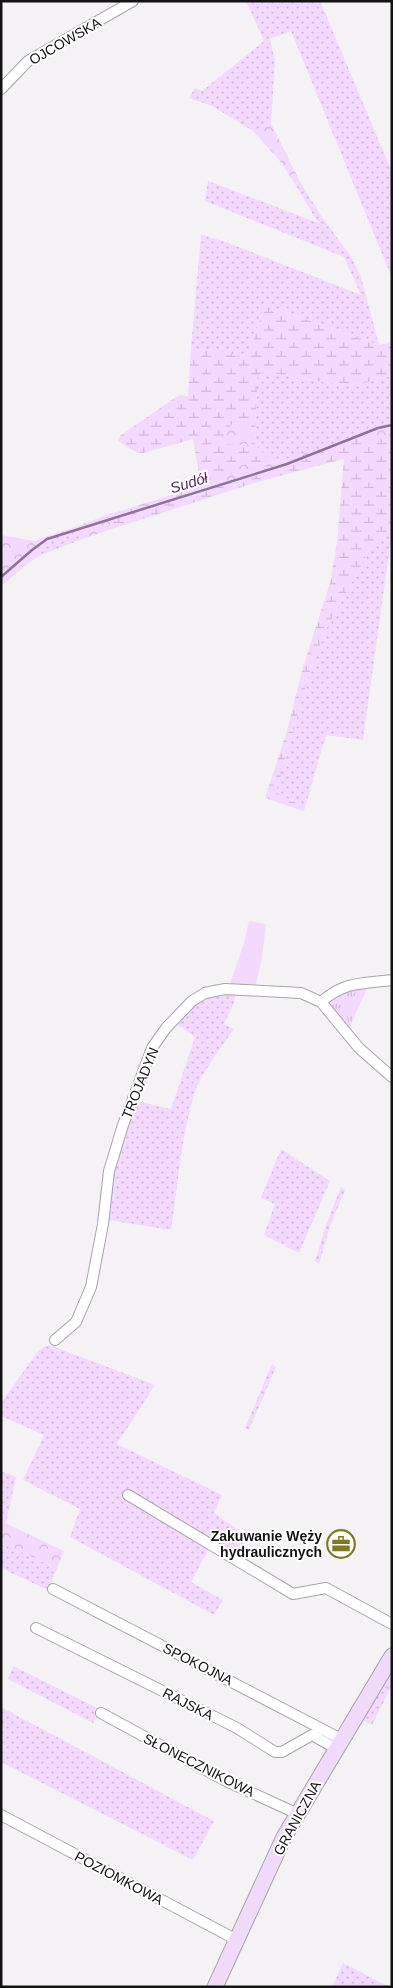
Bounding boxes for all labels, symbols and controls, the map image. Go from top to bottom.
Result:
street label: OJCOWSKA [26,14,104,68]
water label: Sudół [168,469,210,496]
street label: TROJADYN [118,1045,162,1121]
place label: Zakuwanie Węży hydraulicznych [211,1528,322,1560]
office icon: Zakuwanie Węży hydraulicznych [326,1529,356,1559]
street label: SPOKOJNA [160,1640,236,1689]
street label: RAJSKA [160,1685,216,1724]
street label: SŁONECZNIKOWA [141,1730,258,1800]
street label: GRANICZNA [270,1777,324,1858]
street label: POZIOMKOWA [72,1848,166,1908]

